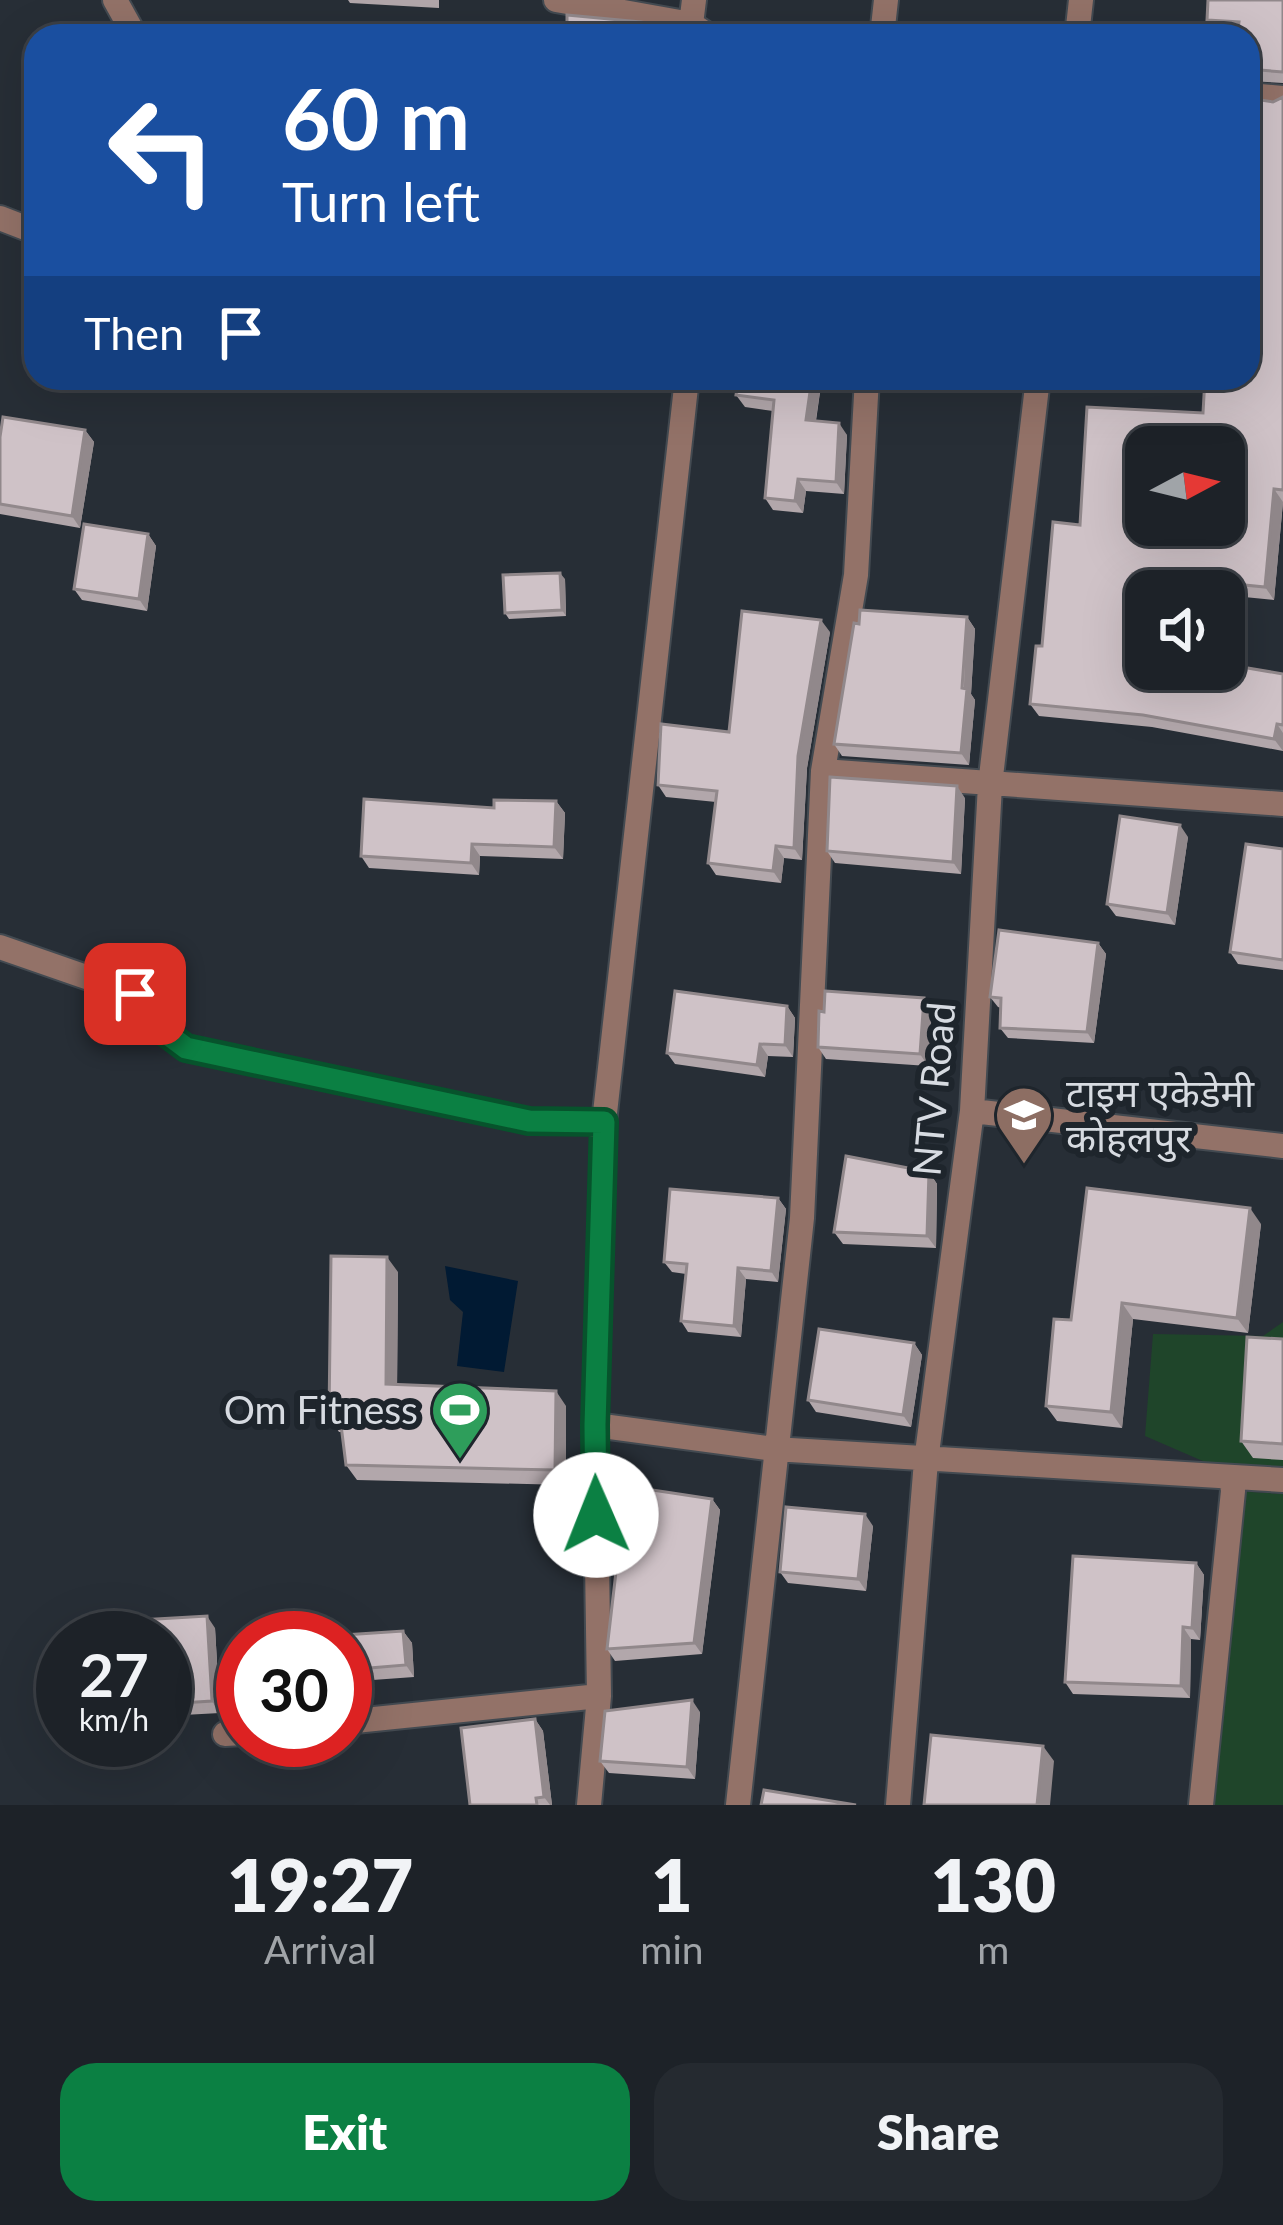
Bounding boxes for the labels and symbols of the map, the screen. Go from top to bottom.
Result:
north arrow [1125,426,1245,546]
pin [84,943,186,1045]
street label: NTV Road [902,1000,964,1178]
place label: टाइम एकेडेमी कोहलपुर [1066,1069,1255,1162]
school or university icon: टाइम एकेडेमी कोहलपुर [993,1084,1055,1166]
sports icon: Om Fitness [429,1379,491,1461]
place label: Om Fitness [224,1386,418,1432]
position arrow [533,1452,659,1578]
speed limit sign: 30 [216,1611,372,1767]

